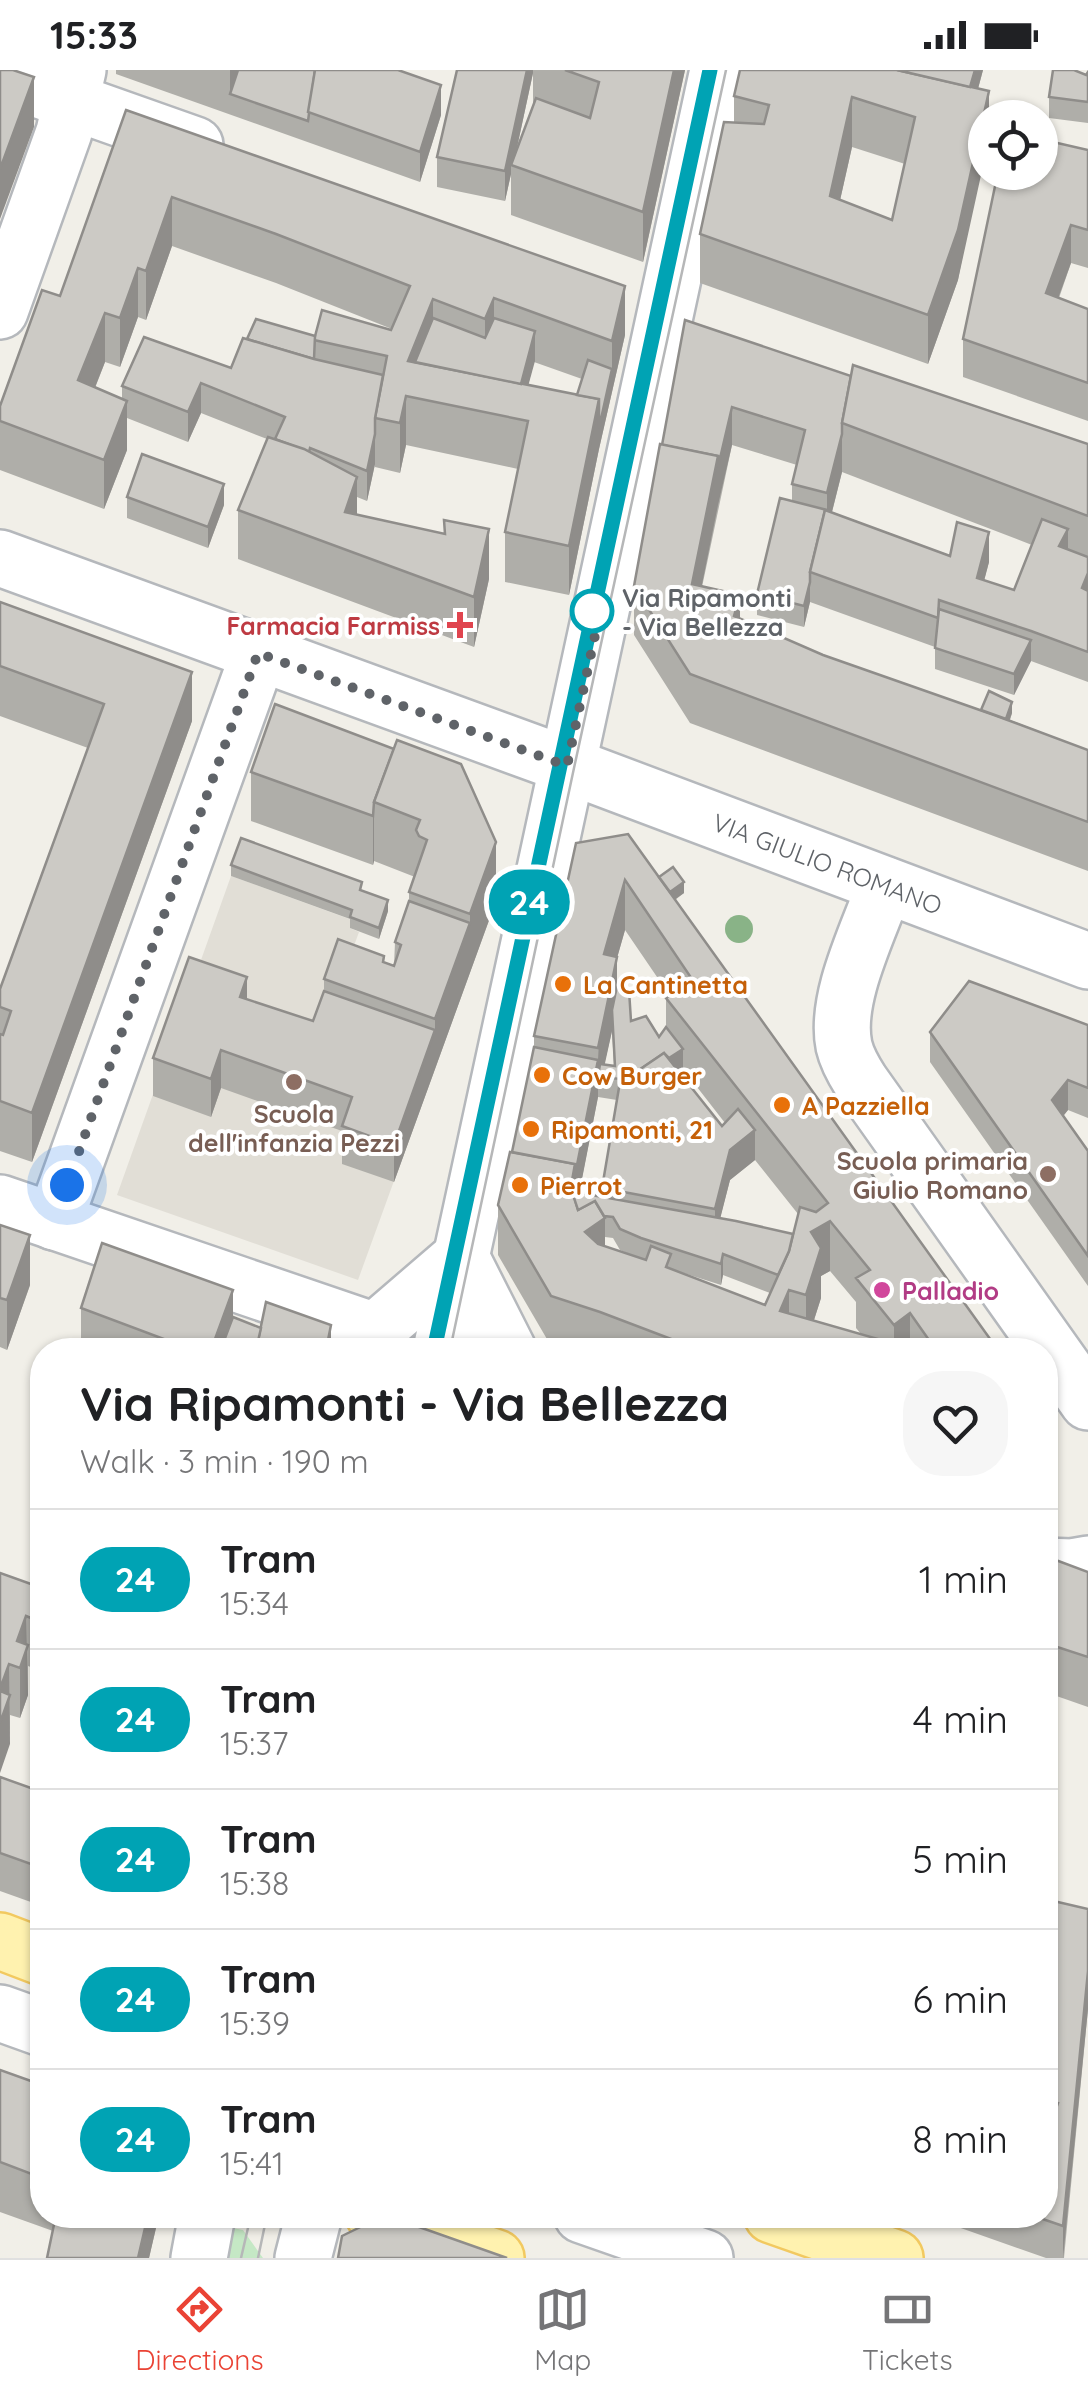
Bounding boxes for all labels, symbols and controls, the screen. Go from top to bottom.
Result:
text: 15:33 [50,11,138,59]
map controls [968,100,1058,190]
button: locate [968,100,1058,190]
place label: Via Ripamonti - Via Bellezza [622,582,792,642]
marker: Via Ripamonti - Via Bellezza [571,590,613,632]
place label: Farmacia Farmiss [226,610,440,641]
marker: Farmacia Farmiss [449,614,471,636]
street label: VIA GIULIO ROMANO [708,806,947,920]
line badge: 24 [484,870,574,934]
text: 24 [509,880,549,924]
place label: La Cantinetta [583,969,748,1000]
marker: La Cantinetta [552,973,574,995]
place label: Cow Burger [562,1060,702,1091]
marker: Cow Burger [531,1064,553,1086]
marker: Scuola dell'infanzia Pezzi [283,1071,305,1093]
place label: A Pazziella [802,1090,930,1121]
marker: A Pazziella [771,1094,793,1116]
place label: Scuola dell'infanzia Pezzi [188,1098,400,1158]
place label: Ripamonti, 21 [551,1114,713,1145]
marker: Ripamonti, 21 [520,1118,542,1140]
place label: Scuola primaria Giulio Romano [837,1145,1028,1205]
your location [42,1160,92,1210]
marker: Scuola primaria Giulio Romano [1037,1163,1059,1185]
place label: Pierrot [540,1170,623,1201]
marker: Pierrot [509,1174,531,1196]
place label: Palladio [902,1275,999,1306]
marker: Palladio [871,1279,893,1301]
button: heart [903,1371,1008,1476]
text: Via Ripamonti - Via Bellezza [80,1373,729,1433]
text: Walk · 3 min · 190 m [80,1441,369,1481]
text: Tram [220,1535,316,1583]
text: 1 min [919,1555,1008,1603]
text: 24 [115,1557,155,1601]
text: 15:34 [220,1583,289,1623]
text: Tram [220,1675,316,1723]
text: 4 min [913,1695,1008,1743]
text: 24 [115,1697,155,1741]
text: 15:37 [220,1723,288,1763]
text: Tram [220,1815,316,1863]
text: 5 min [912,1835,1008,1883]
text: 24 [115,1837,155,1881]
text: 15:38 [220,1863,289,1903]
text: Tram [220,1955,316,2003]
text: 6 min [912,1975,1008,2023]
text: 24 [115,1977,155,2021]
text: 15:39 [220,2003,290,2043]
text: Tram [220,2095,316,2143]
text: 8 min [912,2115,1008,2163]
text: 24 [115,2117,155,2161]
text: 15:41 [220,2143,284,2183]
tab: Directions [135,2282,264,2377]
tab: Map [534,2282,591,2377]
tab: Tickets [862,2282,953,2377]

